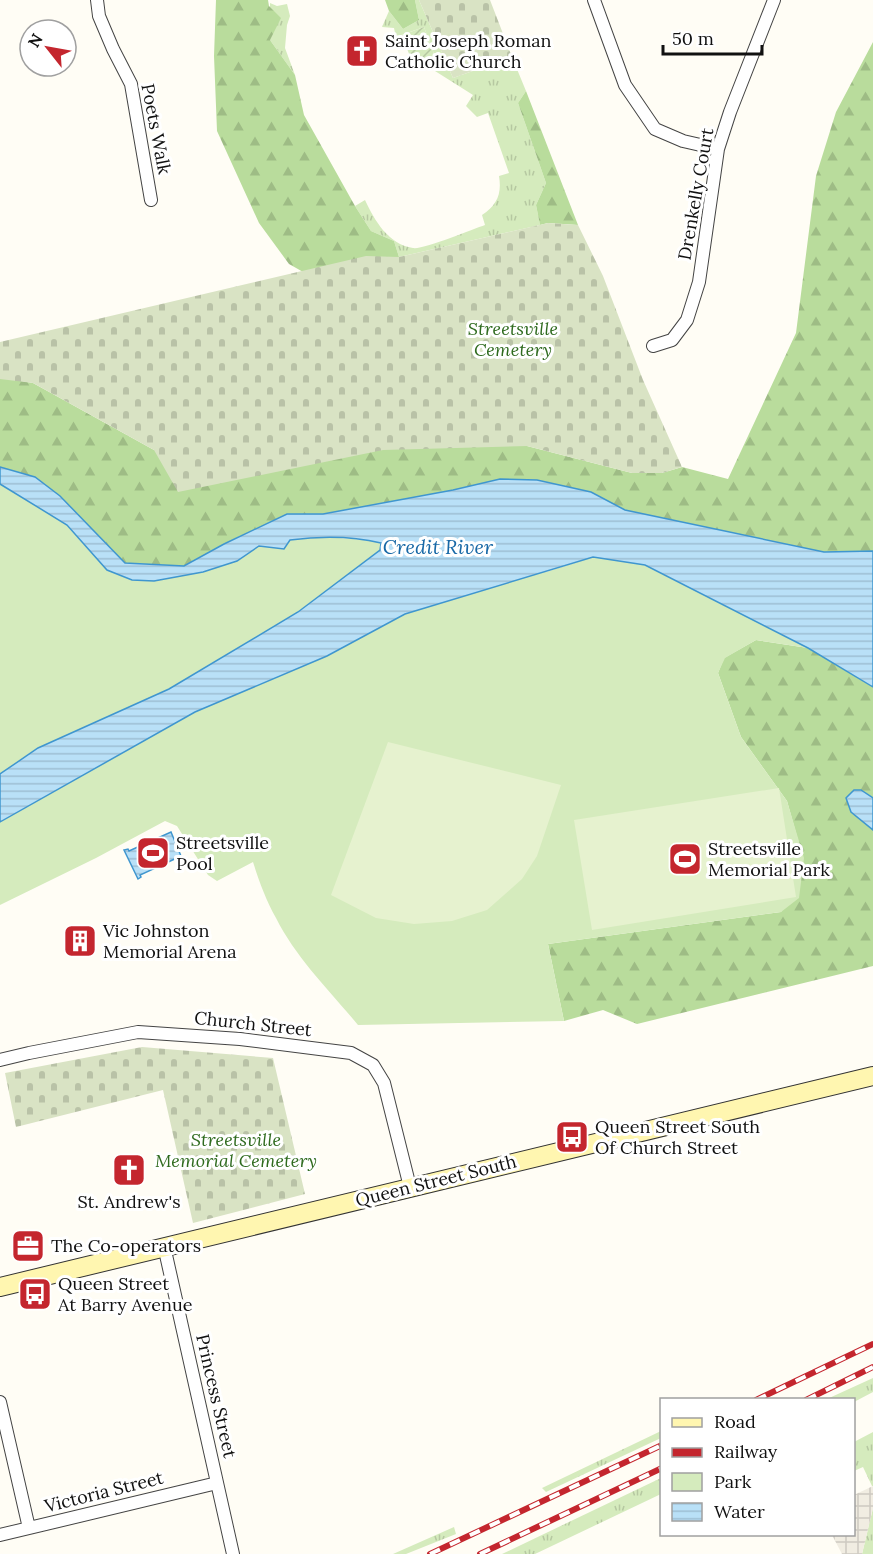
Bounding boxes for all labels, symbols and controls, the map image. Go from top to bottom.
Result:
north arrow [18,18,78,78]
scale bar [663,18,762,56]
text: 50 m [672,27,714,50]
place label: Saint Joseph Roman Catholic Church [385,29,552,73]
text: N [23,30,47,51]
church icon: Saint Joseph Roman Catholic Church [344,33,380,69]
street label: Poets Walk [136,82,177,177]
street label: Drenkelly Court [673,126,718,262]
park label: Streetsville Cemetery [468,317,558,361]
water label: Credit River [383,534,494,559]
place label: Streetsville Pool [176,831,269,875]
sports icon: Streetsville Pool [135,835,171,871]
place label: Streetsville Memorial Park [708,837,830,881]
sports icon: Streetsville Memorial Park [667,841,703,877]
place label: Vic Johnston Memorial Arena [102,919,236,963]
building icon: Vic Johnston Memorial Arena [62,923,98,959]
street label: Church Street [193,1006,313,1041]
place label: Queen Street South Of Church Street [595,1115,760,1159]
bus stop icon: Queen Street South Of Church Street [554,1119,590,1155]
park label: Streetsville Memorial Cemetery [155,1128,317,1172]
street label: Queen Street South [353,1149,519,1212]
church icon: St. Andrew's [111,1152,147,1188]
place label: St. Andrew's [77,1190,181,1213]
office icon: The Co-operators [10,1228,46,1264]
place label: The Co-operators [51,1234,201,1257]
place label: Queen Street At Barry Avenue [57,1272,193,1316]
bus stop icon: Queen Street At Barry Avenue [17,1276,53,1312]
street label: Princess Street [191,1332,242,1460]
legend [660,1398,855,1536]
text: Road [714,1410,756,1433]
text: Railway [714,1440,778,1463]
street label: Victoria Street [41,1466,166,1518]
text: Park [714,1470,752,1493]
text: Water [714,1500,765,1523]

